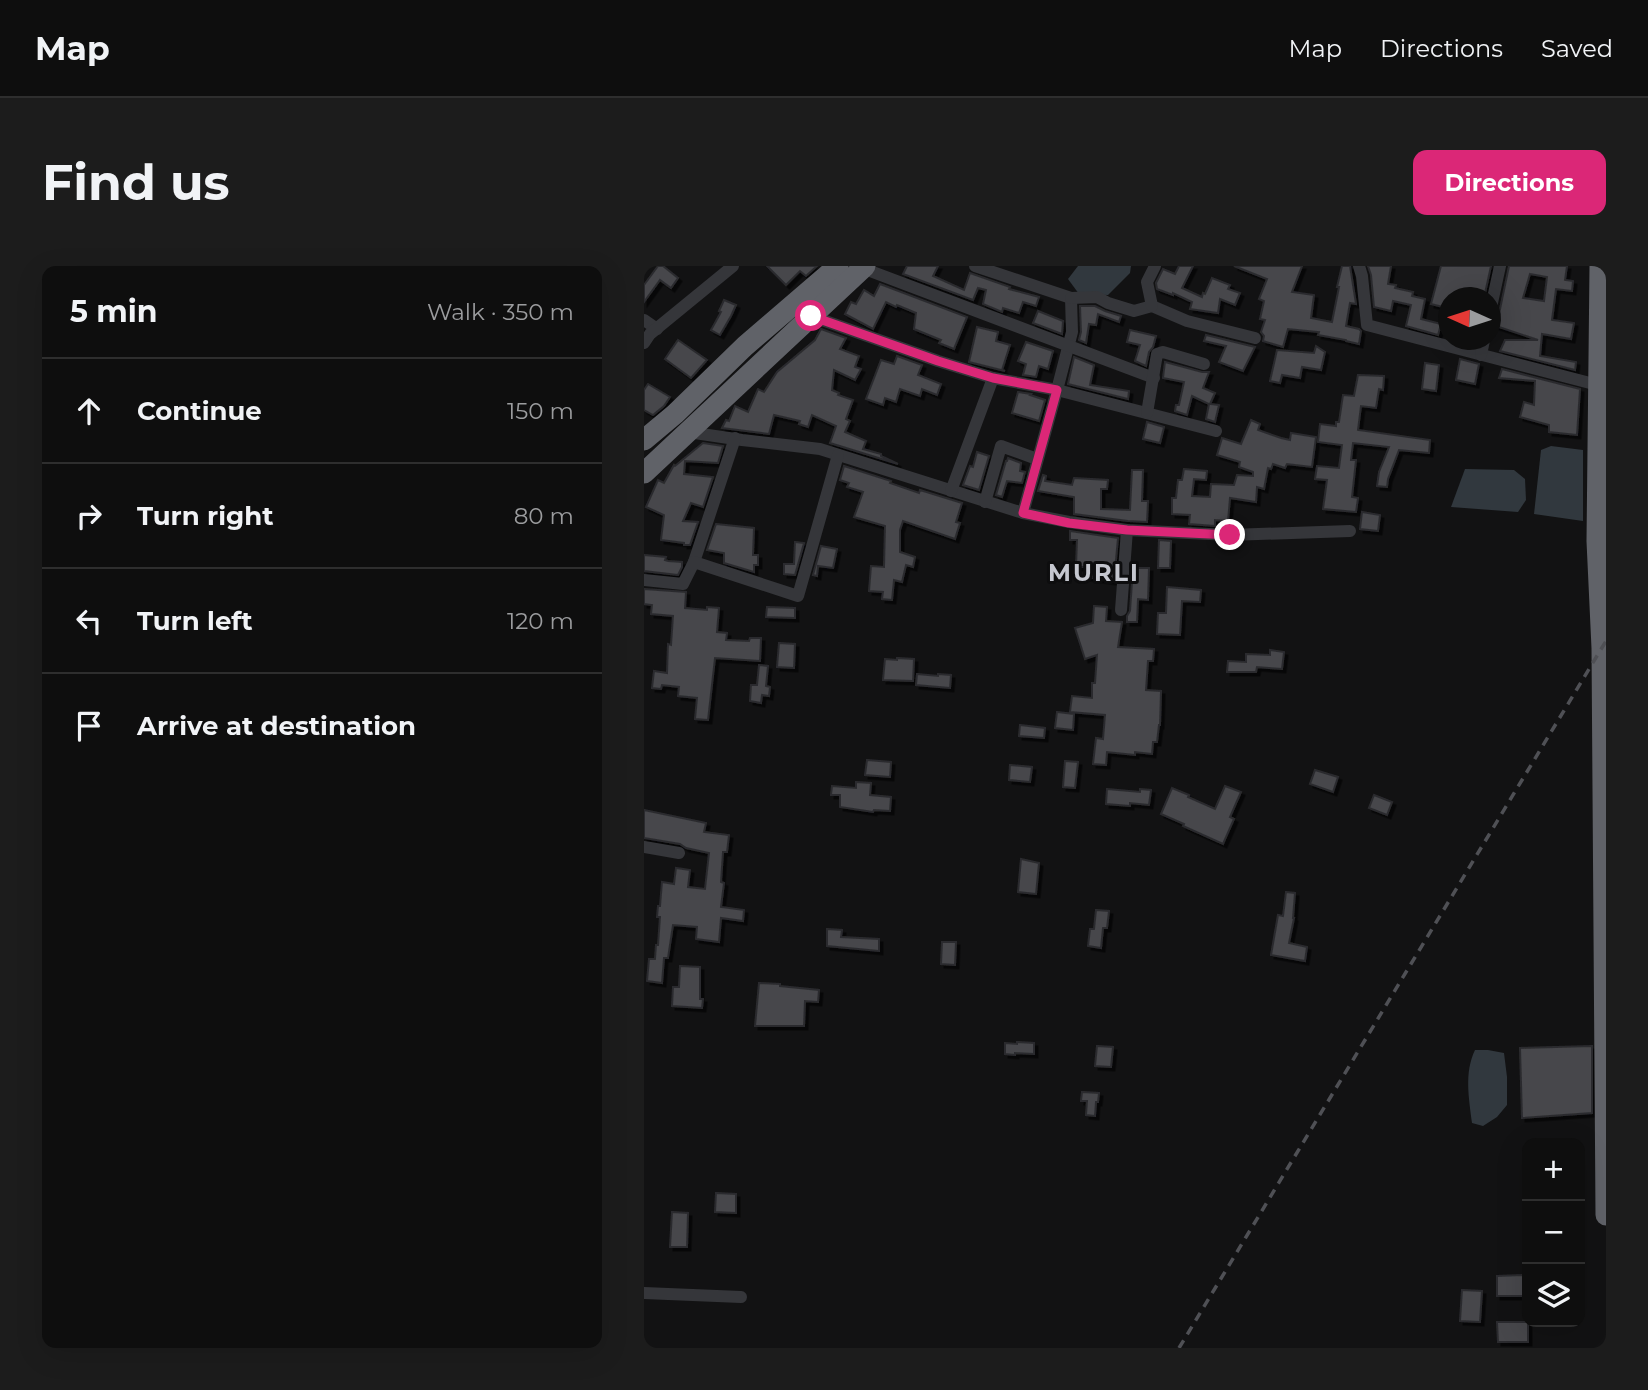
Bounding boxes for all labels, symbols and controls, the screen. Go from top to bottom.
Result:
text: Map [35,28,110,68]
text: Map [1289,34,1342,63]
text: Directions [1380,34,1503,63]
text: Saved [1541,34,1613,63]
button: Directions [1413,150,1606,215]
text: Find us [42,153,230,212]
north arrow [1438,287,1501,350]
text: 5 min [70,293,158,330]
text: Walk · 350 m [427,298,574,326]
route start [795,300,826,331]
icon: ahead [70,392,108,430]
text: Continue [137,395,262,427]
text: 150 m [507,397,574,425]
icon: right [70,497,108,535]
text: Turn right [137,500,273,532]
text: 80 m [514,502,574,530]
route end [1214,519,1245,550]
district label: MURLI [1048,558,1140,587]
icon: left [70,602,108,640]
text: Turn left [137,605,253,637]
text: 120 m [507,607,574,635]
icon: arrive [70,707,108,745]
text: Arrive at destination [137,710,416,742]
map controls [1522,1138,1585,1327]
button: + [1522,1138,1585,1201]
button: − [1522,1201,1585,1264]
button: layers [1522,1264,1585,1327]

